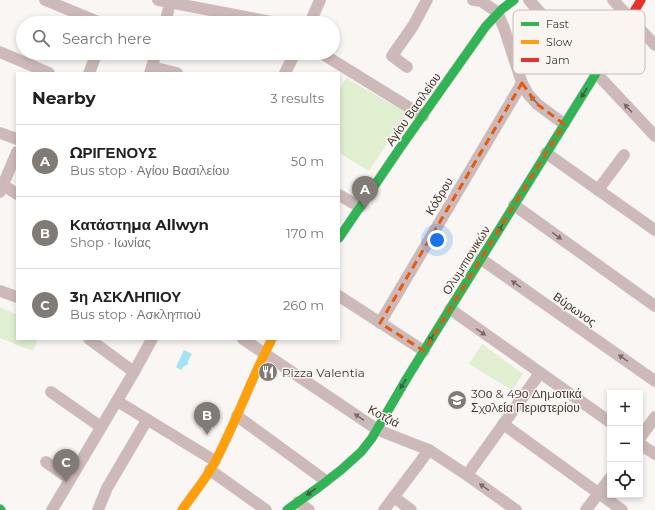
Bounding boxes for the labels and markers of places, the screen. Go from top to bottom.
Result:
pin: A [352,176,378,209]
restaurant icon: Pizza Valentia [257,361,279,383]
place label: Pizza Valentia [282,365,365,380]
place label: 30ο & 49ο Δημοτικά Σχολεία Περιστερίου [471,386,582,415]
school or university icon: 30ο & 49ο Δημοτικά Σχολεία Περιστερίου [446,389,468,411]
pin: B [194,402,220,435]
pin: C [53,449,79,482]

